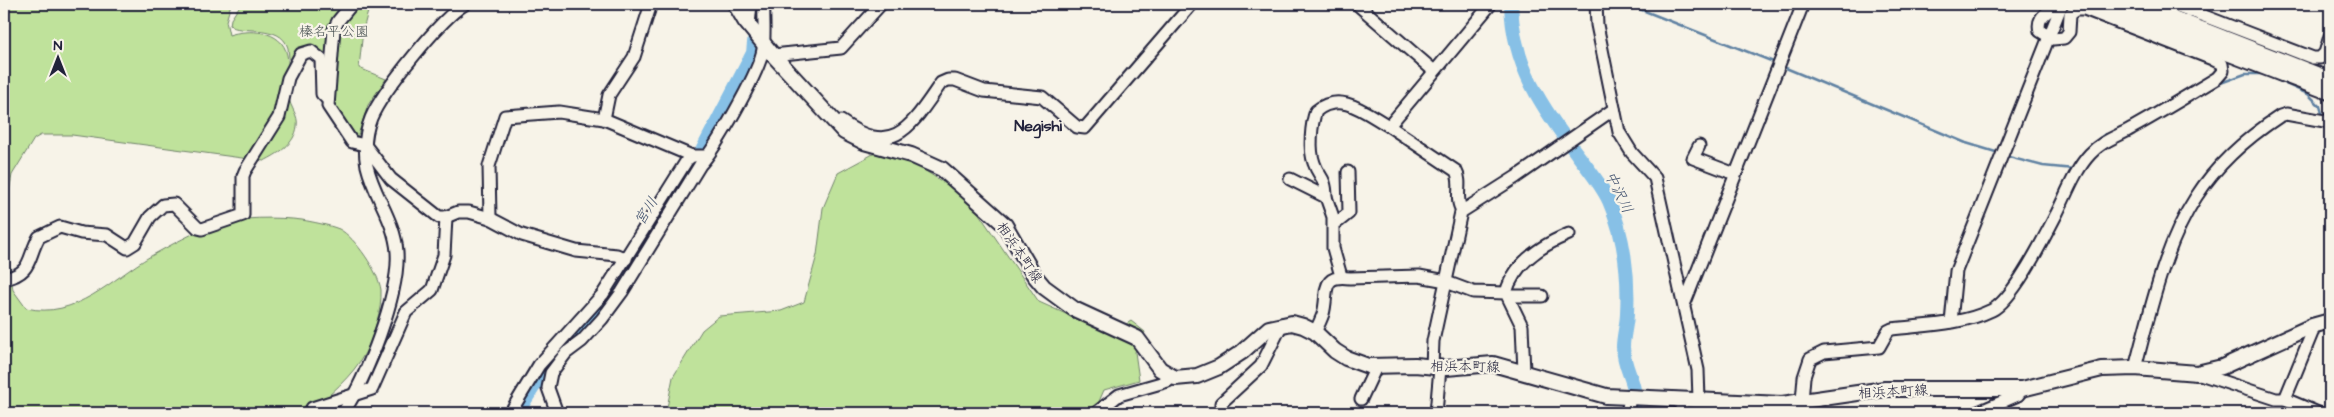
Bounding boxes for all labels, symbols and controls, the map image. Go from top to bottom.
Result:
park label: 榛名平公園 [299,22,369,42]
north arrow [32,32,82,82]
text: N [54,36,63,56]
district label: Negishi [1014,115,1062,139]
water label: 中沢川 [1599,167,1638,217]
water label: 宮川 [630,193,663,230]
street label: 相浜本町線 [991,218,1047,287]
street label: 相浜本町線 [1430,356,1500,378]
street label: 相浜本町線 [1858,380,1929,404]

